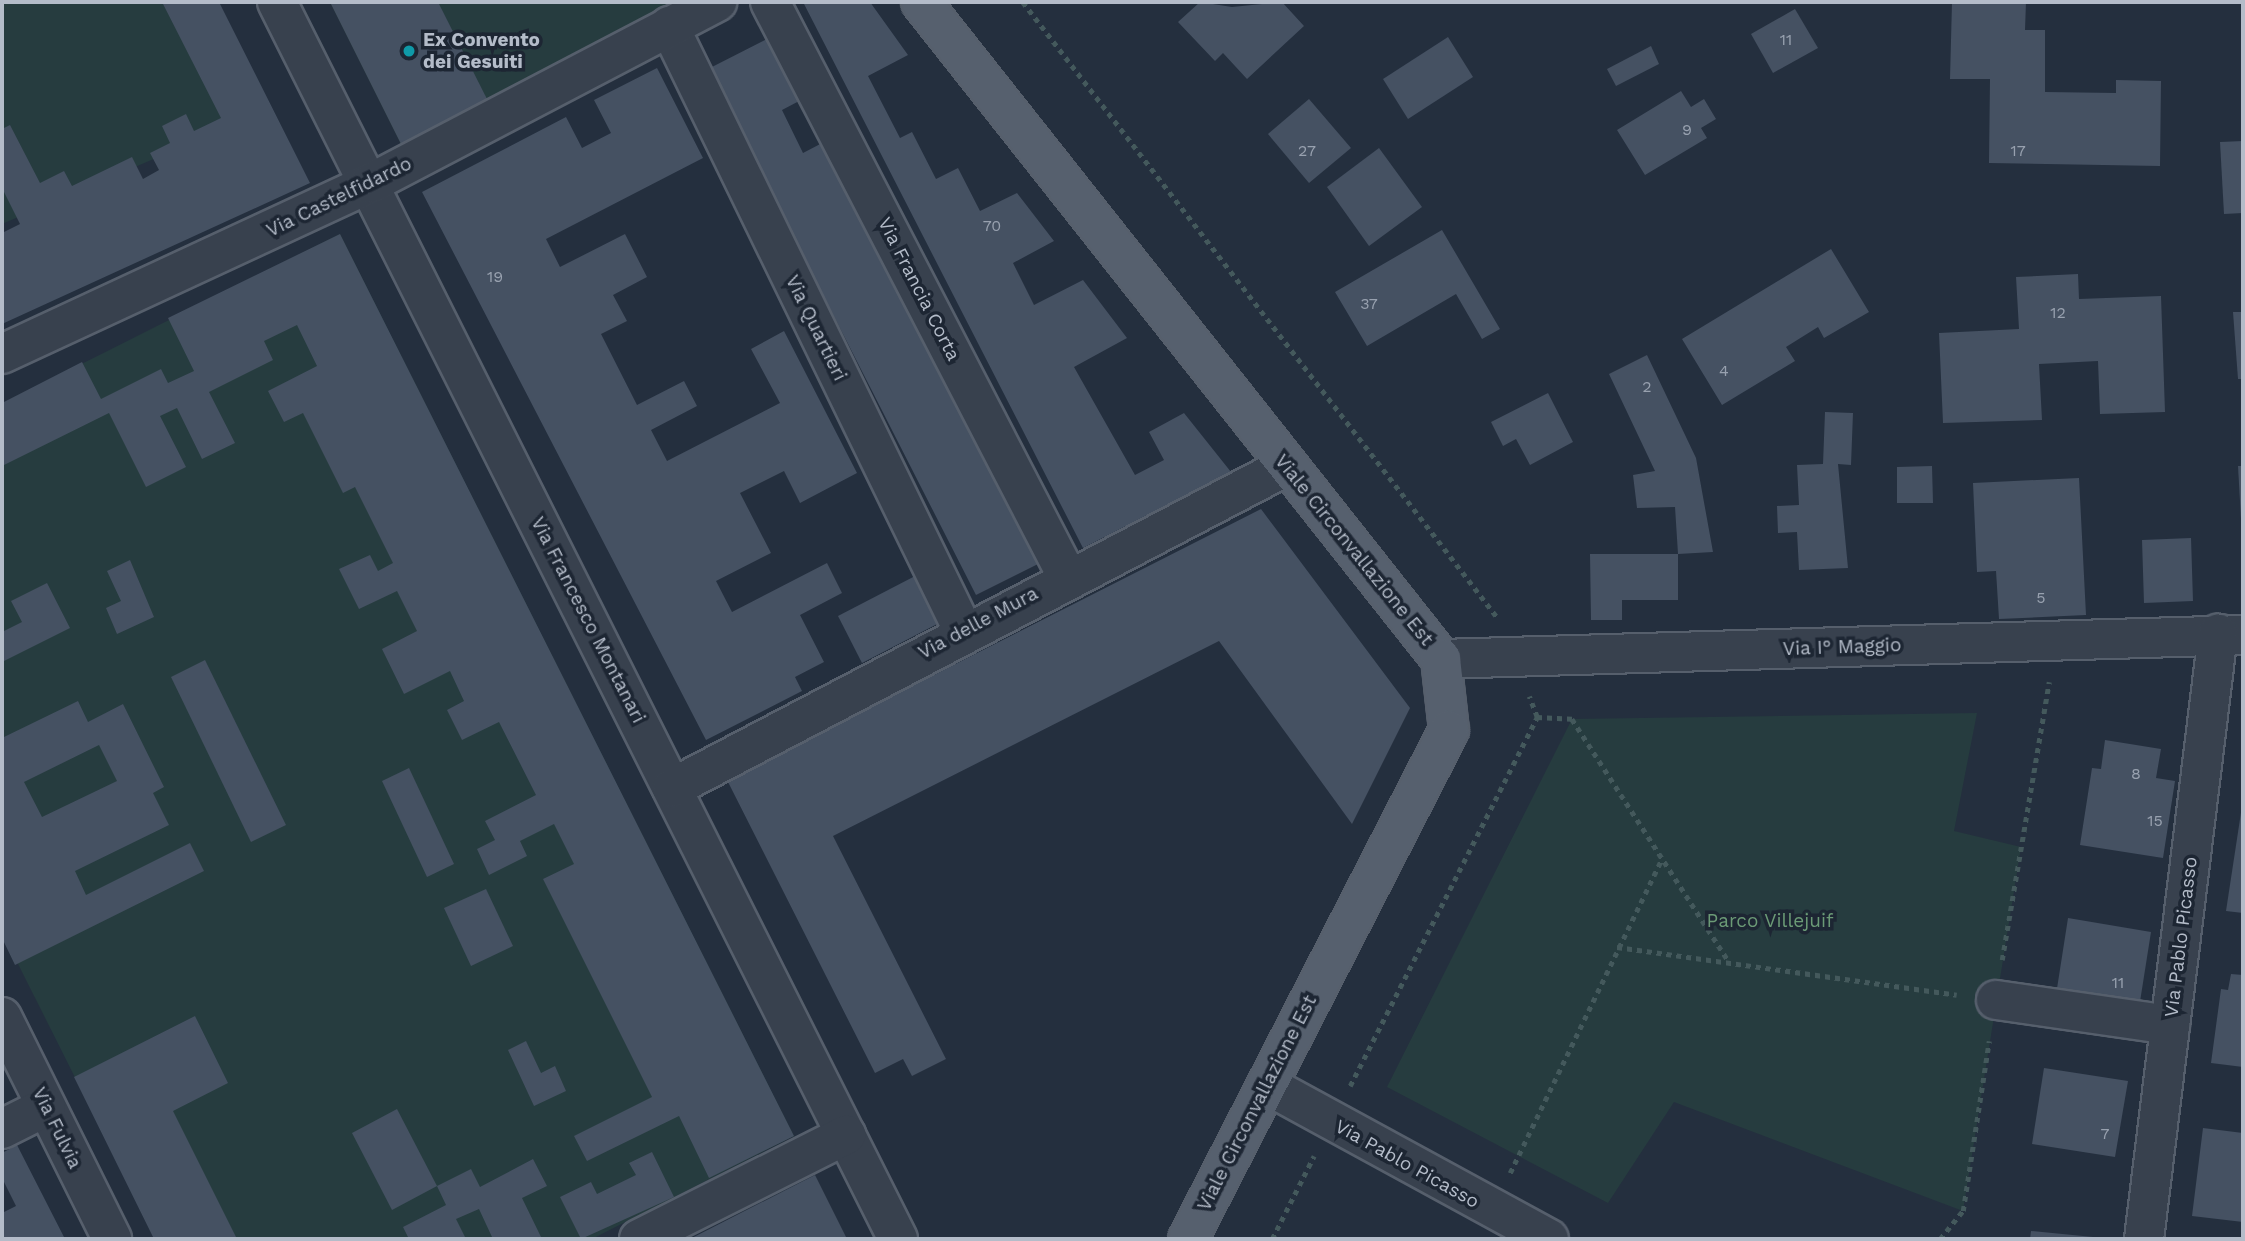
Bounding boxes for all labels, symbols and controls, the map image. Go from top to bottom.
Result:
place label: Ex Convento dei Gesuiti [423,29,540,73]
house number: 11 [1780,30,1792,50]
marker: Ex Convento dei Gesuiti [401,43,417,59]
house number: 9 [1682,120,1692,140]
house number: 27 [1298,141,1316,161]
house number: 17 [2010,141,2026,161]
street label: Via Castelfidardo [263,152,415,242]
street label: Via Francia Corta [873,213,965,365]
house number: 70 [983,216,1001,236]
house number: 19 [487,267,503,287]
street label: Via Quartieri [780,271,852,385]
house number: 37 [1360,294,1378,314]
house number: 12 [2050,303,2066,323]
house number: 4 [1719,361,1729,381]
house number: 2 [1642,377,1652,397]
street label: Viale Circonvallazione Est [1270,450,1438,650]
street label: Via Francesco Montanari [526,513,650,727]
street label: Via delle Mura [914,582,1042,664]
house number: 5 [2036,588,2046,608]
street label: Via I° Maggio [1782,634,1902,660]
house number: 8 [2131,764,2141,784]
house number: 15 [2147,811,2163,831]
street label: Via Pablo Picasso [2160,855,2202,1019]
park label: Parco Villejuif [1706,910,1834,932]
house number: 11 [2112,973,2124,993]
street label: Viale Circonvallazione Est [1193,991,1321,1215]
street label: Via Fulvia [27,1083,87,1173]
street label: Via Pablo Picasso [1331,1115,1483,1213]
house number: 7 [2101,1124,2109,1144]

